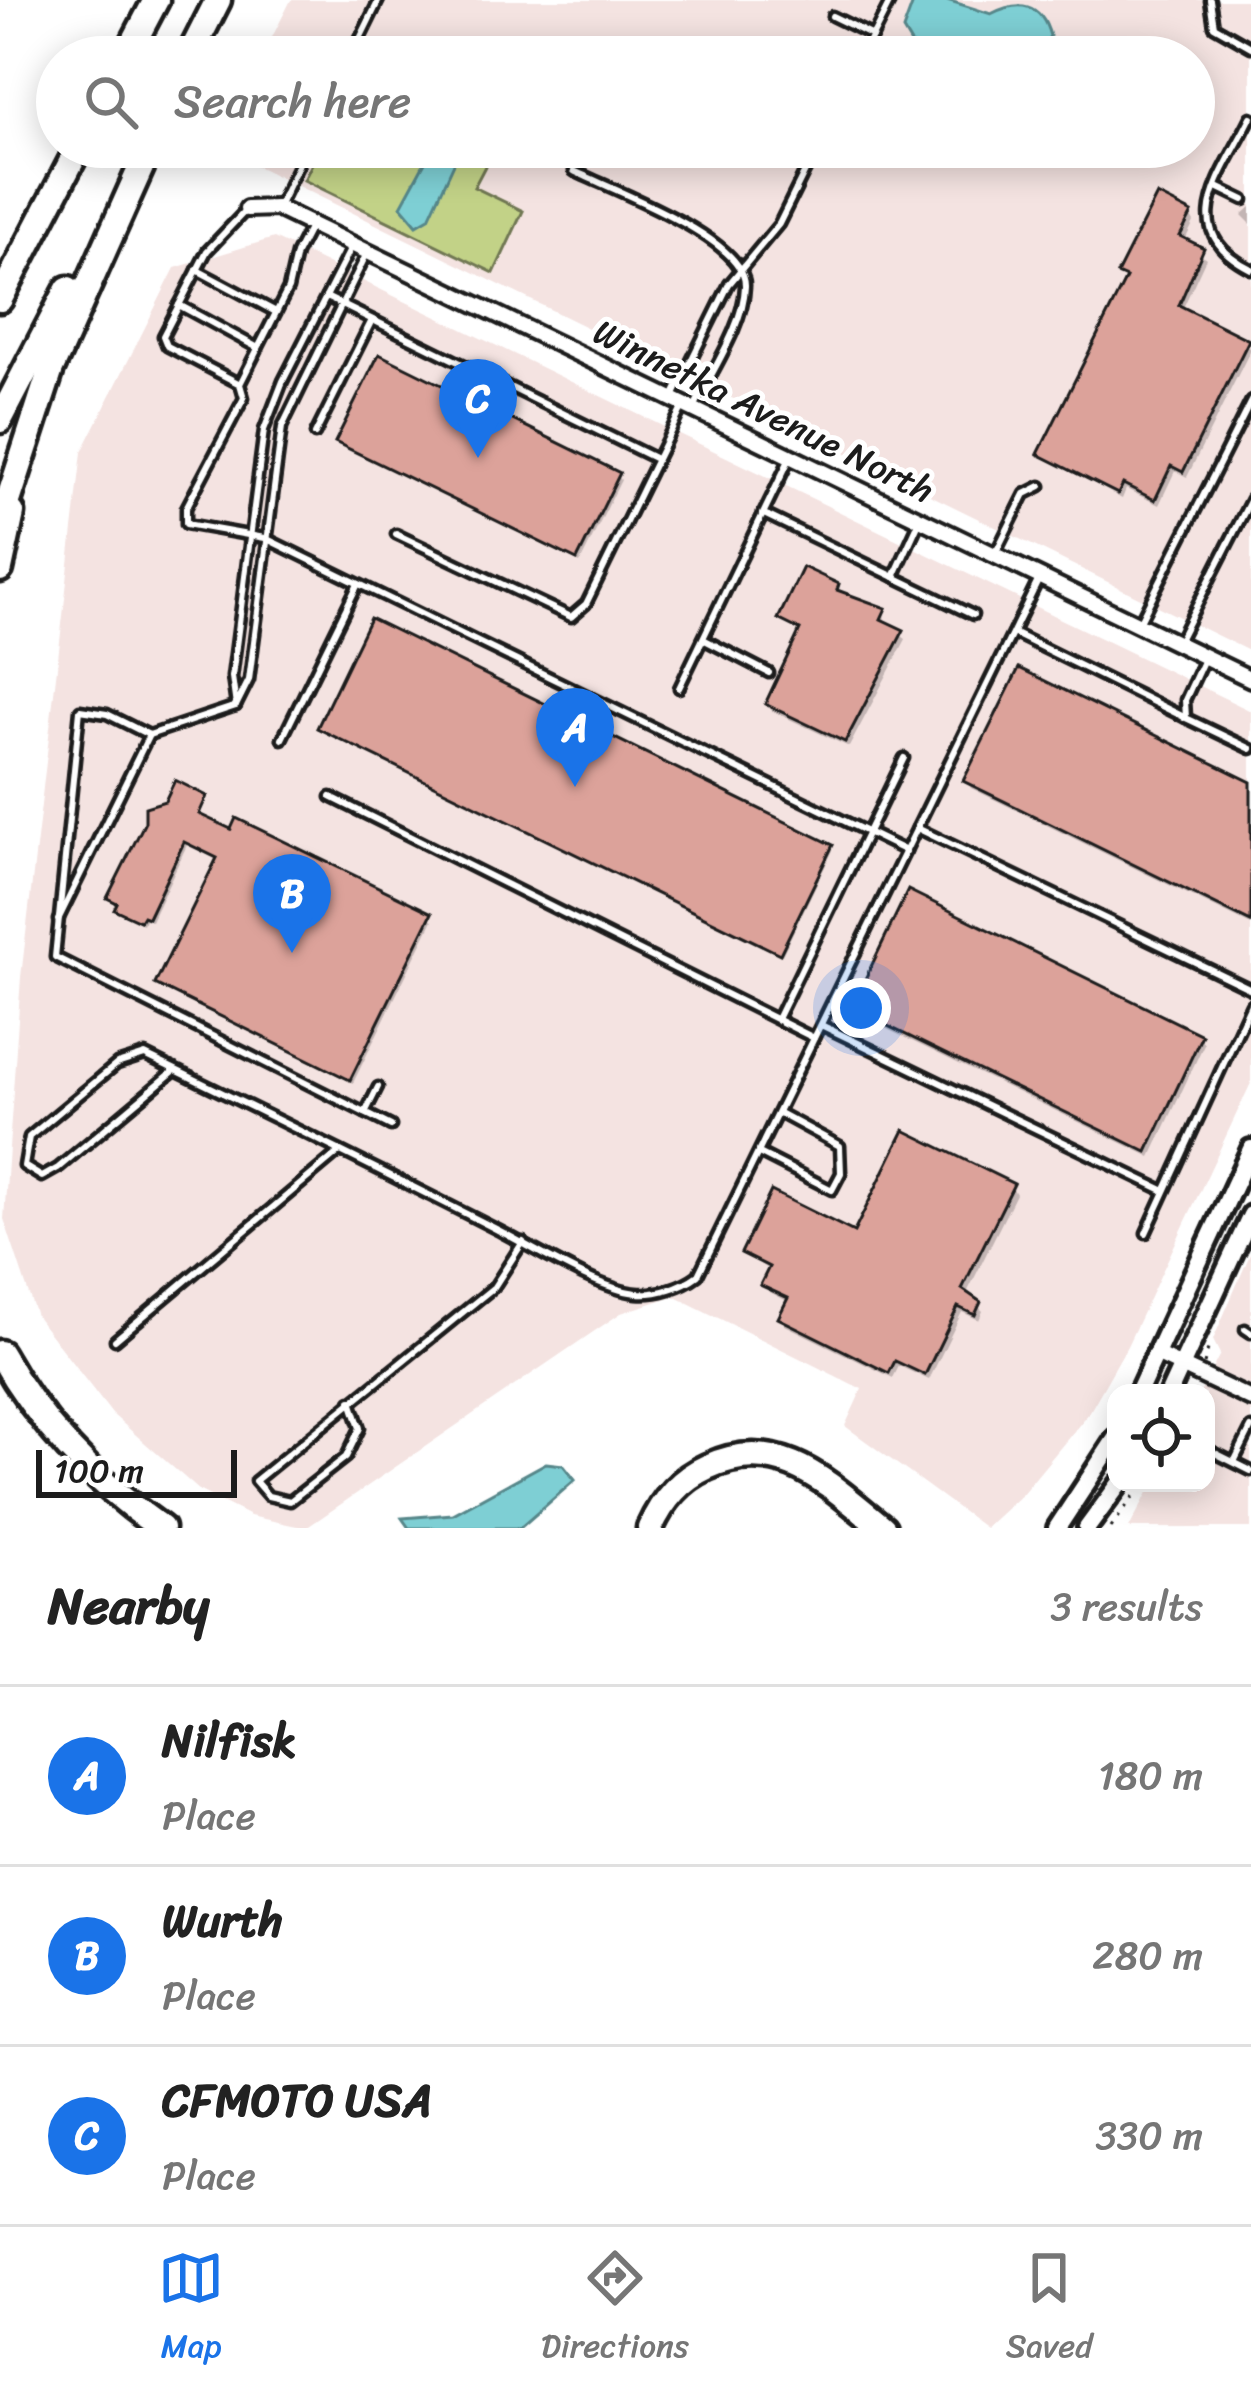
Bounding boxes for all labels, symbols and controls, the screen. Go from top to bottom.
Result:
search box [36,36,1215,168]
text: Search here [174,62,411,142]
icon: search [78,69,144,135]
street label: Winnetka Avenue North [582,300,945,521]
pin: C [439,359,517,458]
pin: A [536,688,614,787]
pin: B [253,854,331,953]
your location [831,978,891,1038]
map controls [1107,1384,1215,1492]
button: locate [1107,1384,1215,1492]
text: 100 m [54,1442,144,1500]
scale bar [36,1444,237,1497]
text: Nearby [48,1561,209,1651]
text: 3 results [1050,1572,1203,1641]
text: Nilfisk [162,1701,296,1781]
text: A [74,1741,100,1810]
text: 180 m [1098,1741,1203,1810]
text: Place [162,1781,256,1850]
text: Wurth [162,1881,283,1961]
text: B [75,1921,99,1990]
text: 280 m [1092,1921,1203,1990]
text: Place [162,1961,256,2030]
text: CFMOTO USA [162,2061,432,2141]
text: C [75,2101,99,2170]
text: 330 m [1095,2101,1203,2170]
text: Place [162,2141,256,2210]
tab: Map [158,2245,224,2375]
tab: Directions [541,2245,689,2375]
tab: Saved [1006,2245,1093,2375]

